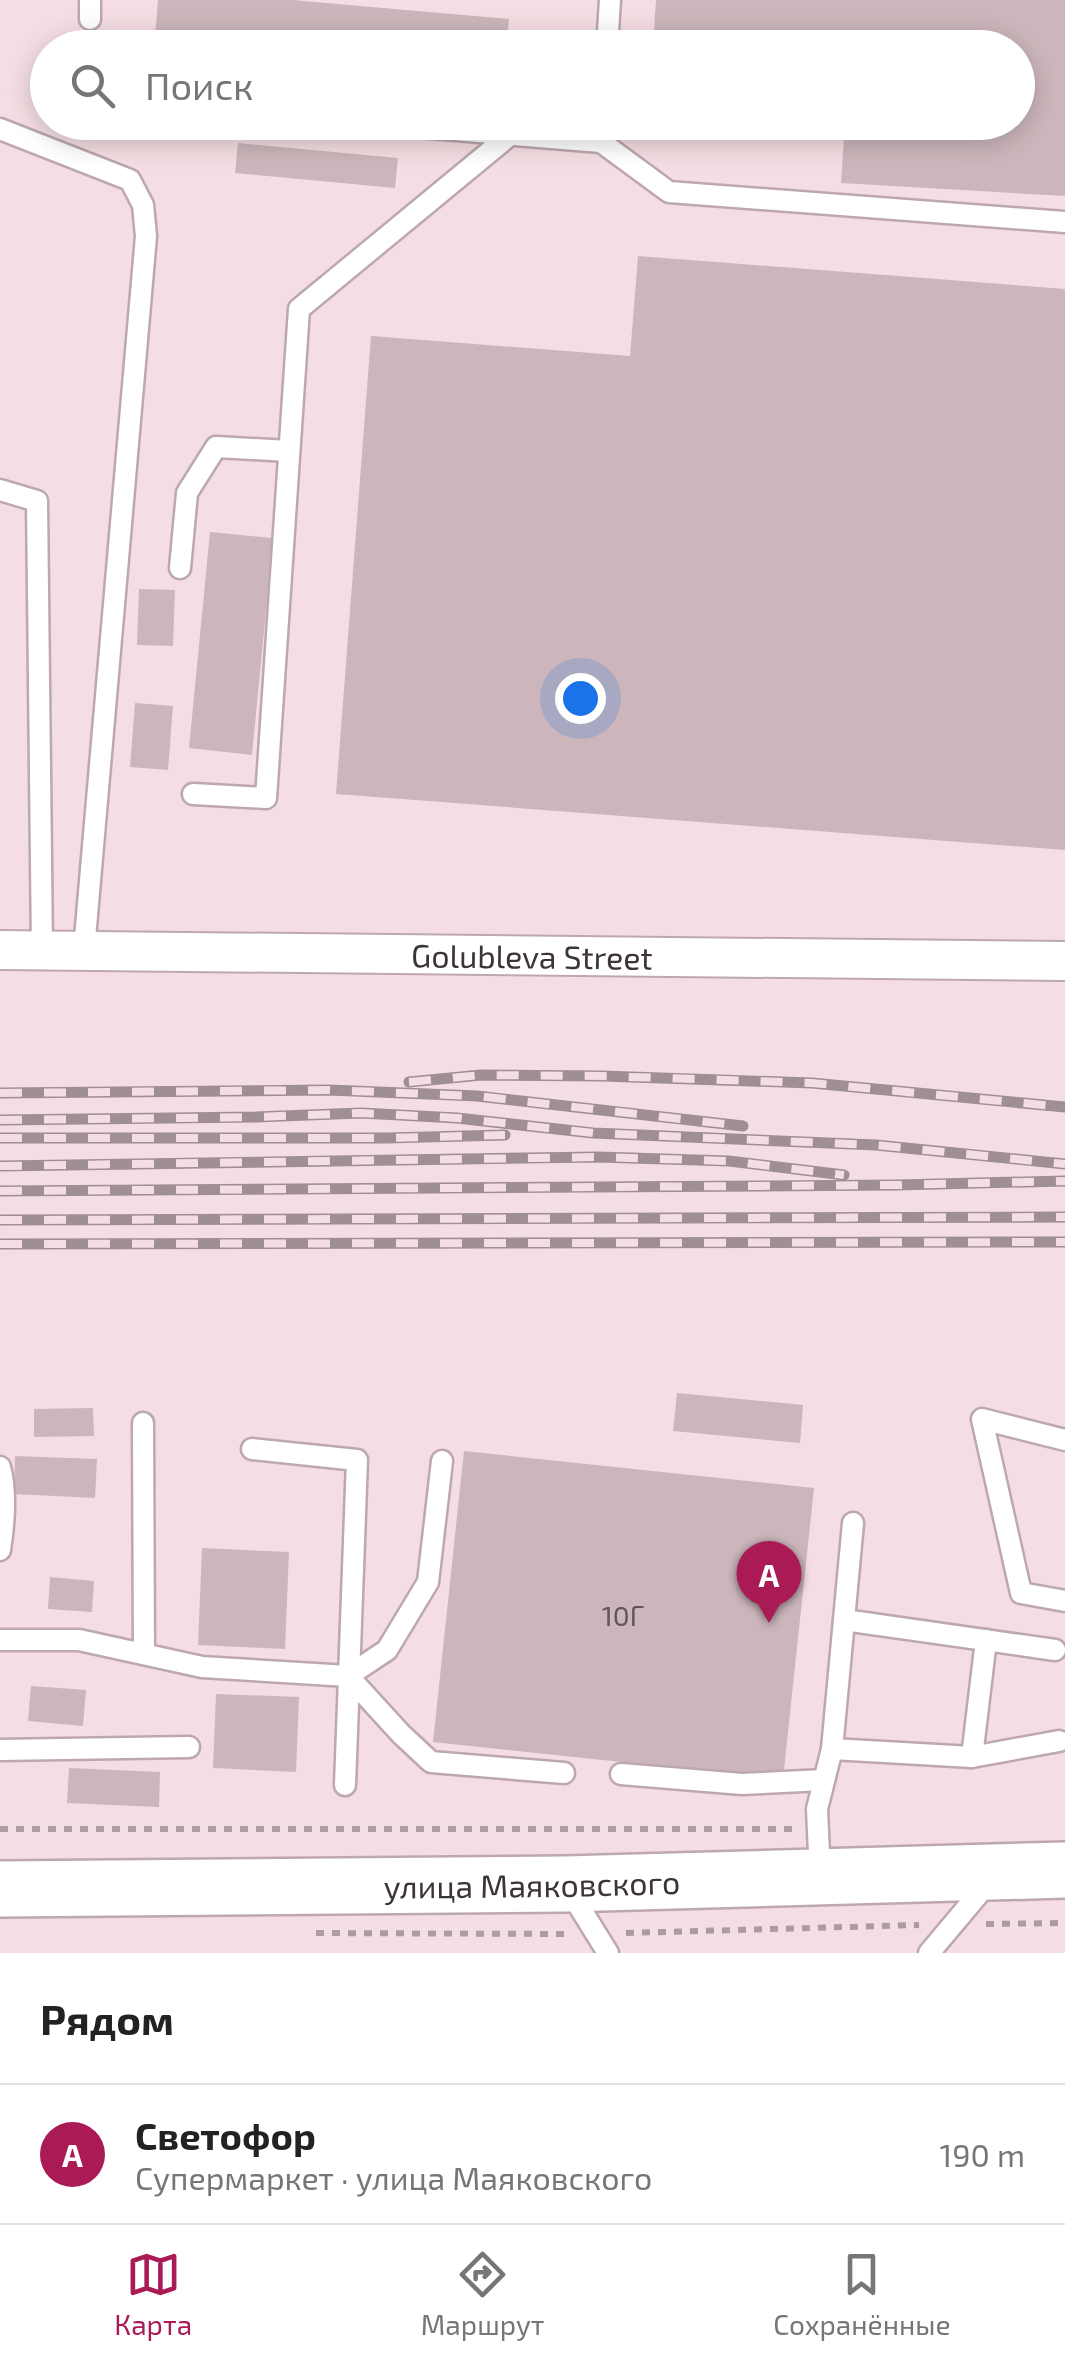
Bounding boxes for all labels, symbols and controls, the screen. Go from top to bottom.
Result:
search box [30,30,1035,140]
icon: search [65,58,120,113]
text: Поиск [145,62,254,108]
your location [555,673,606,724]
street label: Golubleva Street [411,935,653,976]
pin: A [736,1540,802,1623]
house number: 10Г [602,1598,644,1632]
street label: улица Маяковского [384,1862,681,1906]
text: Рядом [40,1993,174,2043]
text: Светофор [135,2112,316,2158]
text: A [62,2135,83,2173]
text: 190 m [939,2135,1025,2173]
text: Супермаркет · улица Маяковского [135,2158,652,2196]
tab: Карта [114,2247,192,2341]
tab: Маршрут [421,2247,545,2341]
tab: Сохранённые [773,2247,951,2341]

